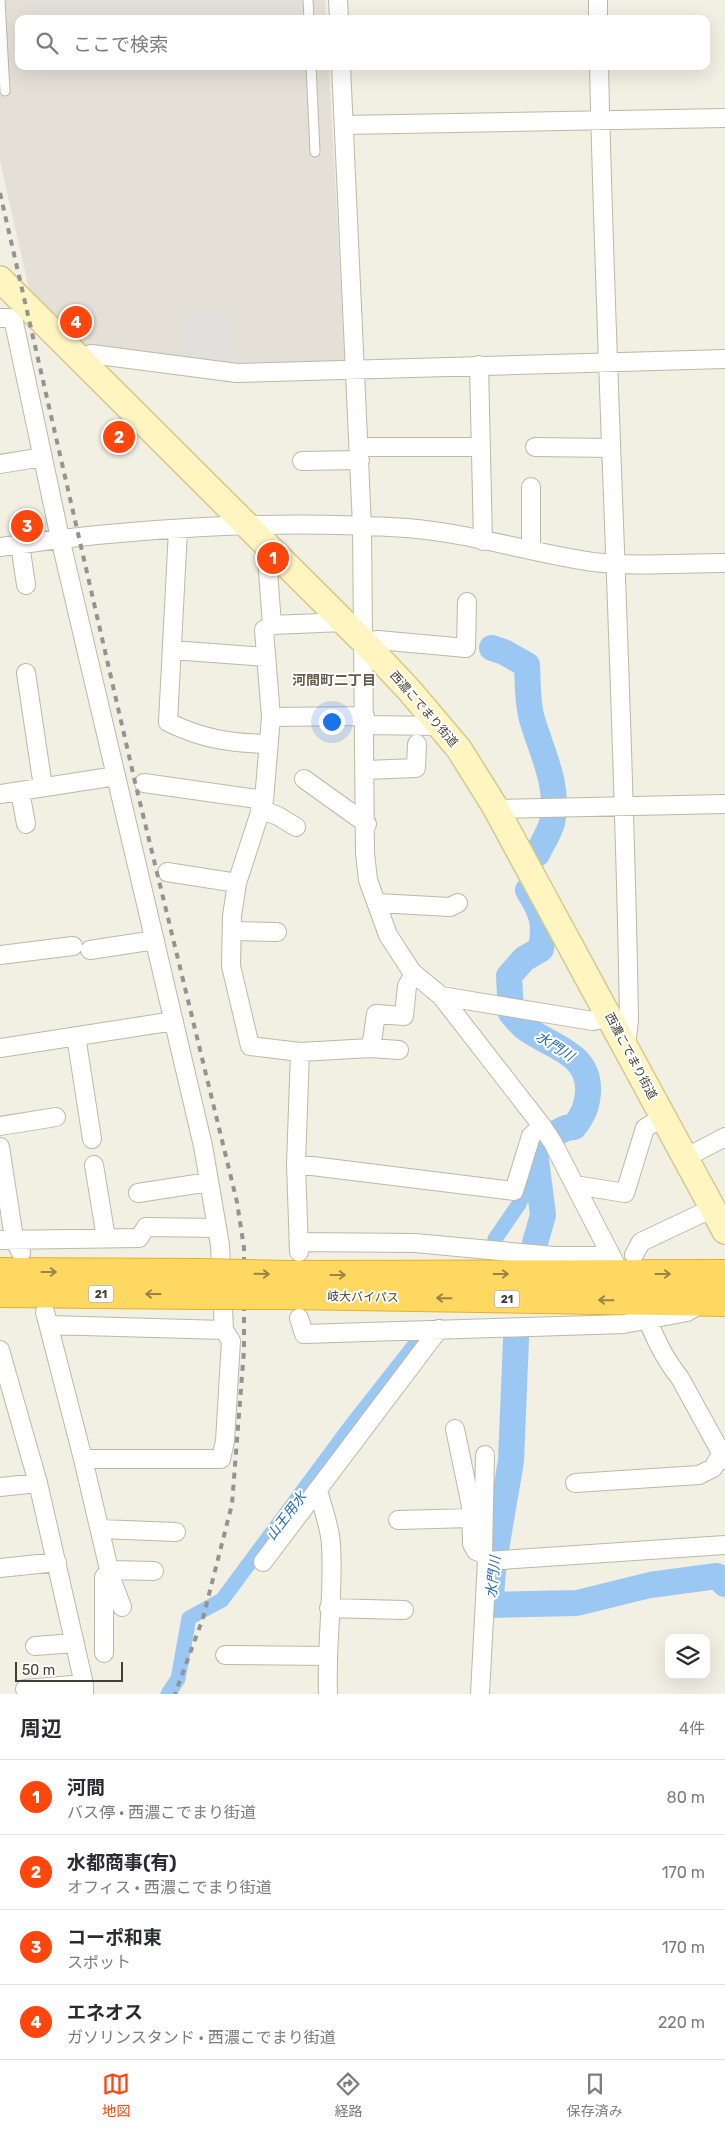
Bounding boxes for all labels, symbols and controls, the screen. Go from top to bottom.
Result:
search box [15,15,710,70]
icon: search [33,29,61,57]
text: ここで検索 [73,33,168,56]
pin: 4 [60,303,92,341]
pin: 2 [103,418,135,456]
pin: 3 [11,507,43,545]
pin: 1 [257,539,289,577]
street label: 西濃こでまり街道 [387,668,461,750]
district label: 河間町二丁目 [292,672,376,689]
your location [319,709,345,735]
street label: 西濃こでまり街道 [602,1010,660,1102]
water label: 水門川 [532,1028,579,1066]
one-way arrow [40,1267,56,1277]
one-way arrow [254,1269,270,1279]
one-way arrow [492,1269,508,1279]
one-way arrow [654,1269,671,1279]
one-way arrow [330,1270,346,1280]
road number: 21 [88,1286,114,1302]
one-way arrow [145,1289,162,1299]
street label: 岐大バイパス [327,1289,399,1305]
road number: 21 [494,1290,520,1308]
one-way arrow [436,1293,452,1303]
one-way arrow [599,1296,615,1305]
water label: 山王用水 [263,1487,311,1544]
water label: 水門川 [483,1553,504,1599]
map controls [665,1634,710,1679]
button: layers [665,1634,710,1679]
scale bar [15,1659,122,1682]
text: 50 m [22,1662,55,1679]
text: 周辺 [20,1716,62,1741]
text: 4件 [679,1719,705,1738]
text: 河間 [67,1776,105,1799]
text: 1 [32,1788,40,1807]
text: 80 m [667,1788,705,1807]
text: バス停 · 西濃こでまり街道 [67,1803,256,1822]
text: 水都商事(有) [67,1851,177,1874]
text: 2 [31,1863,41,1882]
text: 170 m [662,1863,705,1882]
text: オフィス · 西濃こでまり街道 [67,1878,272,1897]
text: コーポ和東 [67,1926,162,1949]
text: 3 [31,1938,41,1957]
text: 170 m [662,1938,705,1957]
text: スポット [67,1953,131,1972]
text: エネオス [67,2001,143,2024]
text: 4 [31,2013,41,2032]
text: 220 m [658,2013,705,2032]
text: ガソリンスタンド · 西濃こでまり街道 [67,2028,336,2047]
tab: 地図 [102,2070,130,2120]
tab: 経路 [334,2070,362,2120]
tab: 保存済み [567,2070,623,2120]

